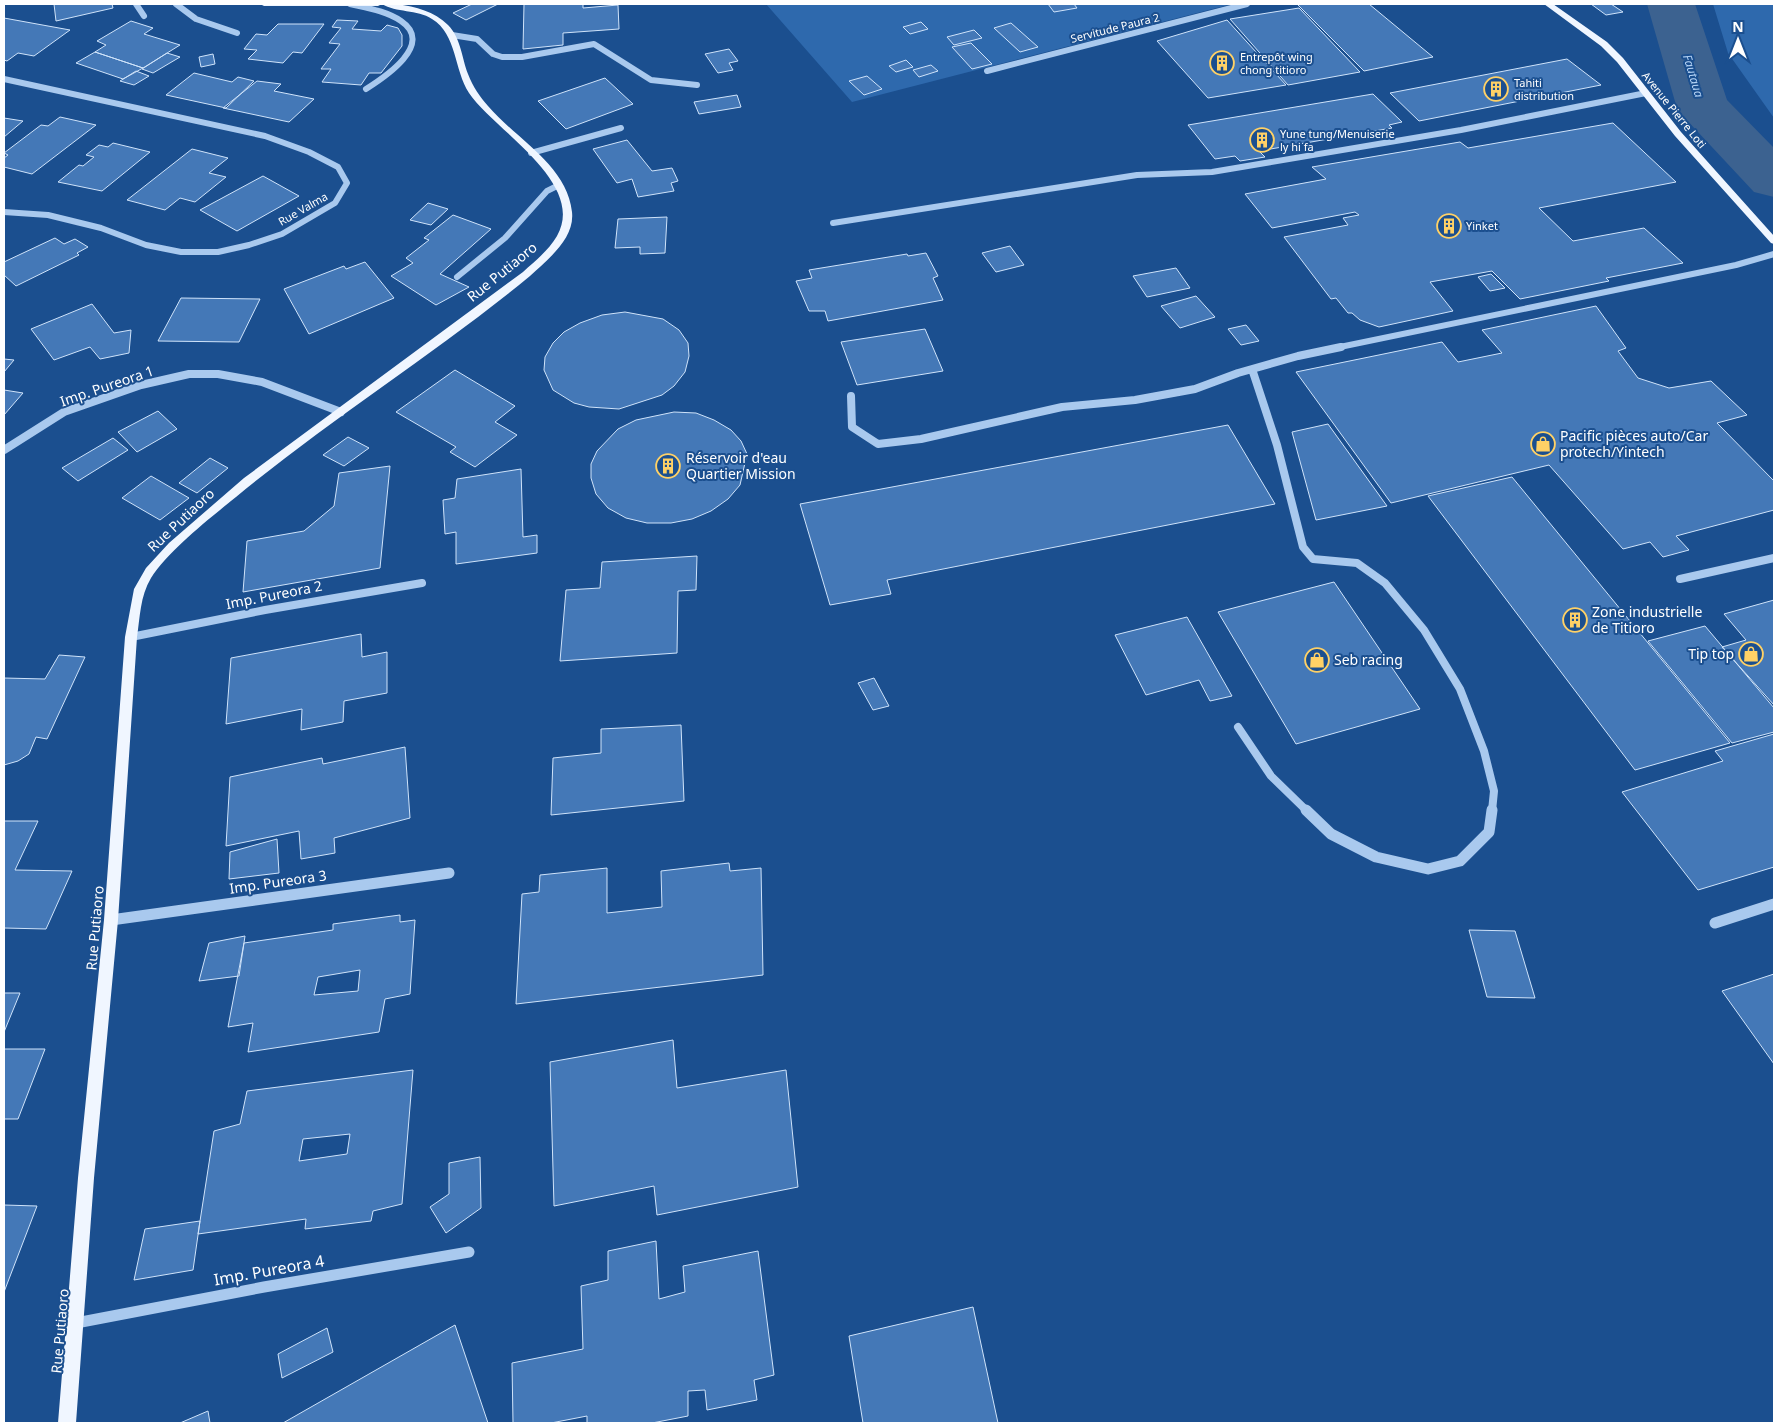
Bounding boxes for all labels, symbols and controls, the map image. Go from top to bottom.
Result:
street label: Servitude Paura 2 [1069,9,1161,46]
north arrow [1713,15,1763,65]
text: N [1732,17,1744,36]
place label: Entrepôt wing chong titioro [1240,49,1313,77]
building icon: Entrepôt wing chong titioro [1209,50,1235,76]
water label: Fautaua [1679,52,1708,100]
street label: Avenue Pierre Loti [1639,68,1710,151]
place label: Tahiti distribution [1514,75,1574,103]
building icon: Tahiti distribution [1483,76,1509,102]
place label: Yune tung/Menuiserie ly hi fa [1280,126,1395,154]
building icon: Yune tung/Menuiserie ly hi fa [1249,127,1275,153]
street label: Rue Valma [275,188,330,229]
building icon: Yinket [1436,213,1462,239]
place label: Yinket [1466,218,1498,233]
street label: Rue Putiaoro [463,237,541,306]
street label: Imp. Pureora 1 [57,361,156,410]
place label: Pacific pièces auto/Car protech/Yintech [1560,426,1708,461]
shop icon: Pacific pièces auto/Car protech/Yintech [1530,431,1556,457]
place label: Réservoir d'eau Quartier Mission [686,448,796,483]
building icon: Réservoir d'eau Quartier Mission [655,453,681,479]
street label: Rue Putiaoro [143,484,218,556]
street label: Imp. Pureora 2 [224,576,324,613]
place label: Zone industrielle de Titioro [1592,602,1702,637]
building icon: Zone industrielle de Titioro [1562,607,1588,633]
shop icon: Tip top [1738,641,1764,667]
place label: Tip top [1688,644,1734,663]
shop icon: Seb racing [1304,647,1330,673]
place label: Seb racing [1334,650,1403,669]
street label: Imp. Pureora 3 [228,865,328,898]
street label: Rue Putiaoro [81,885,108,971]
street label: Imp. Pureora 4 [212,1249,326,1291]
street label: Rue Putiaoro [46,1288,73,1374]

